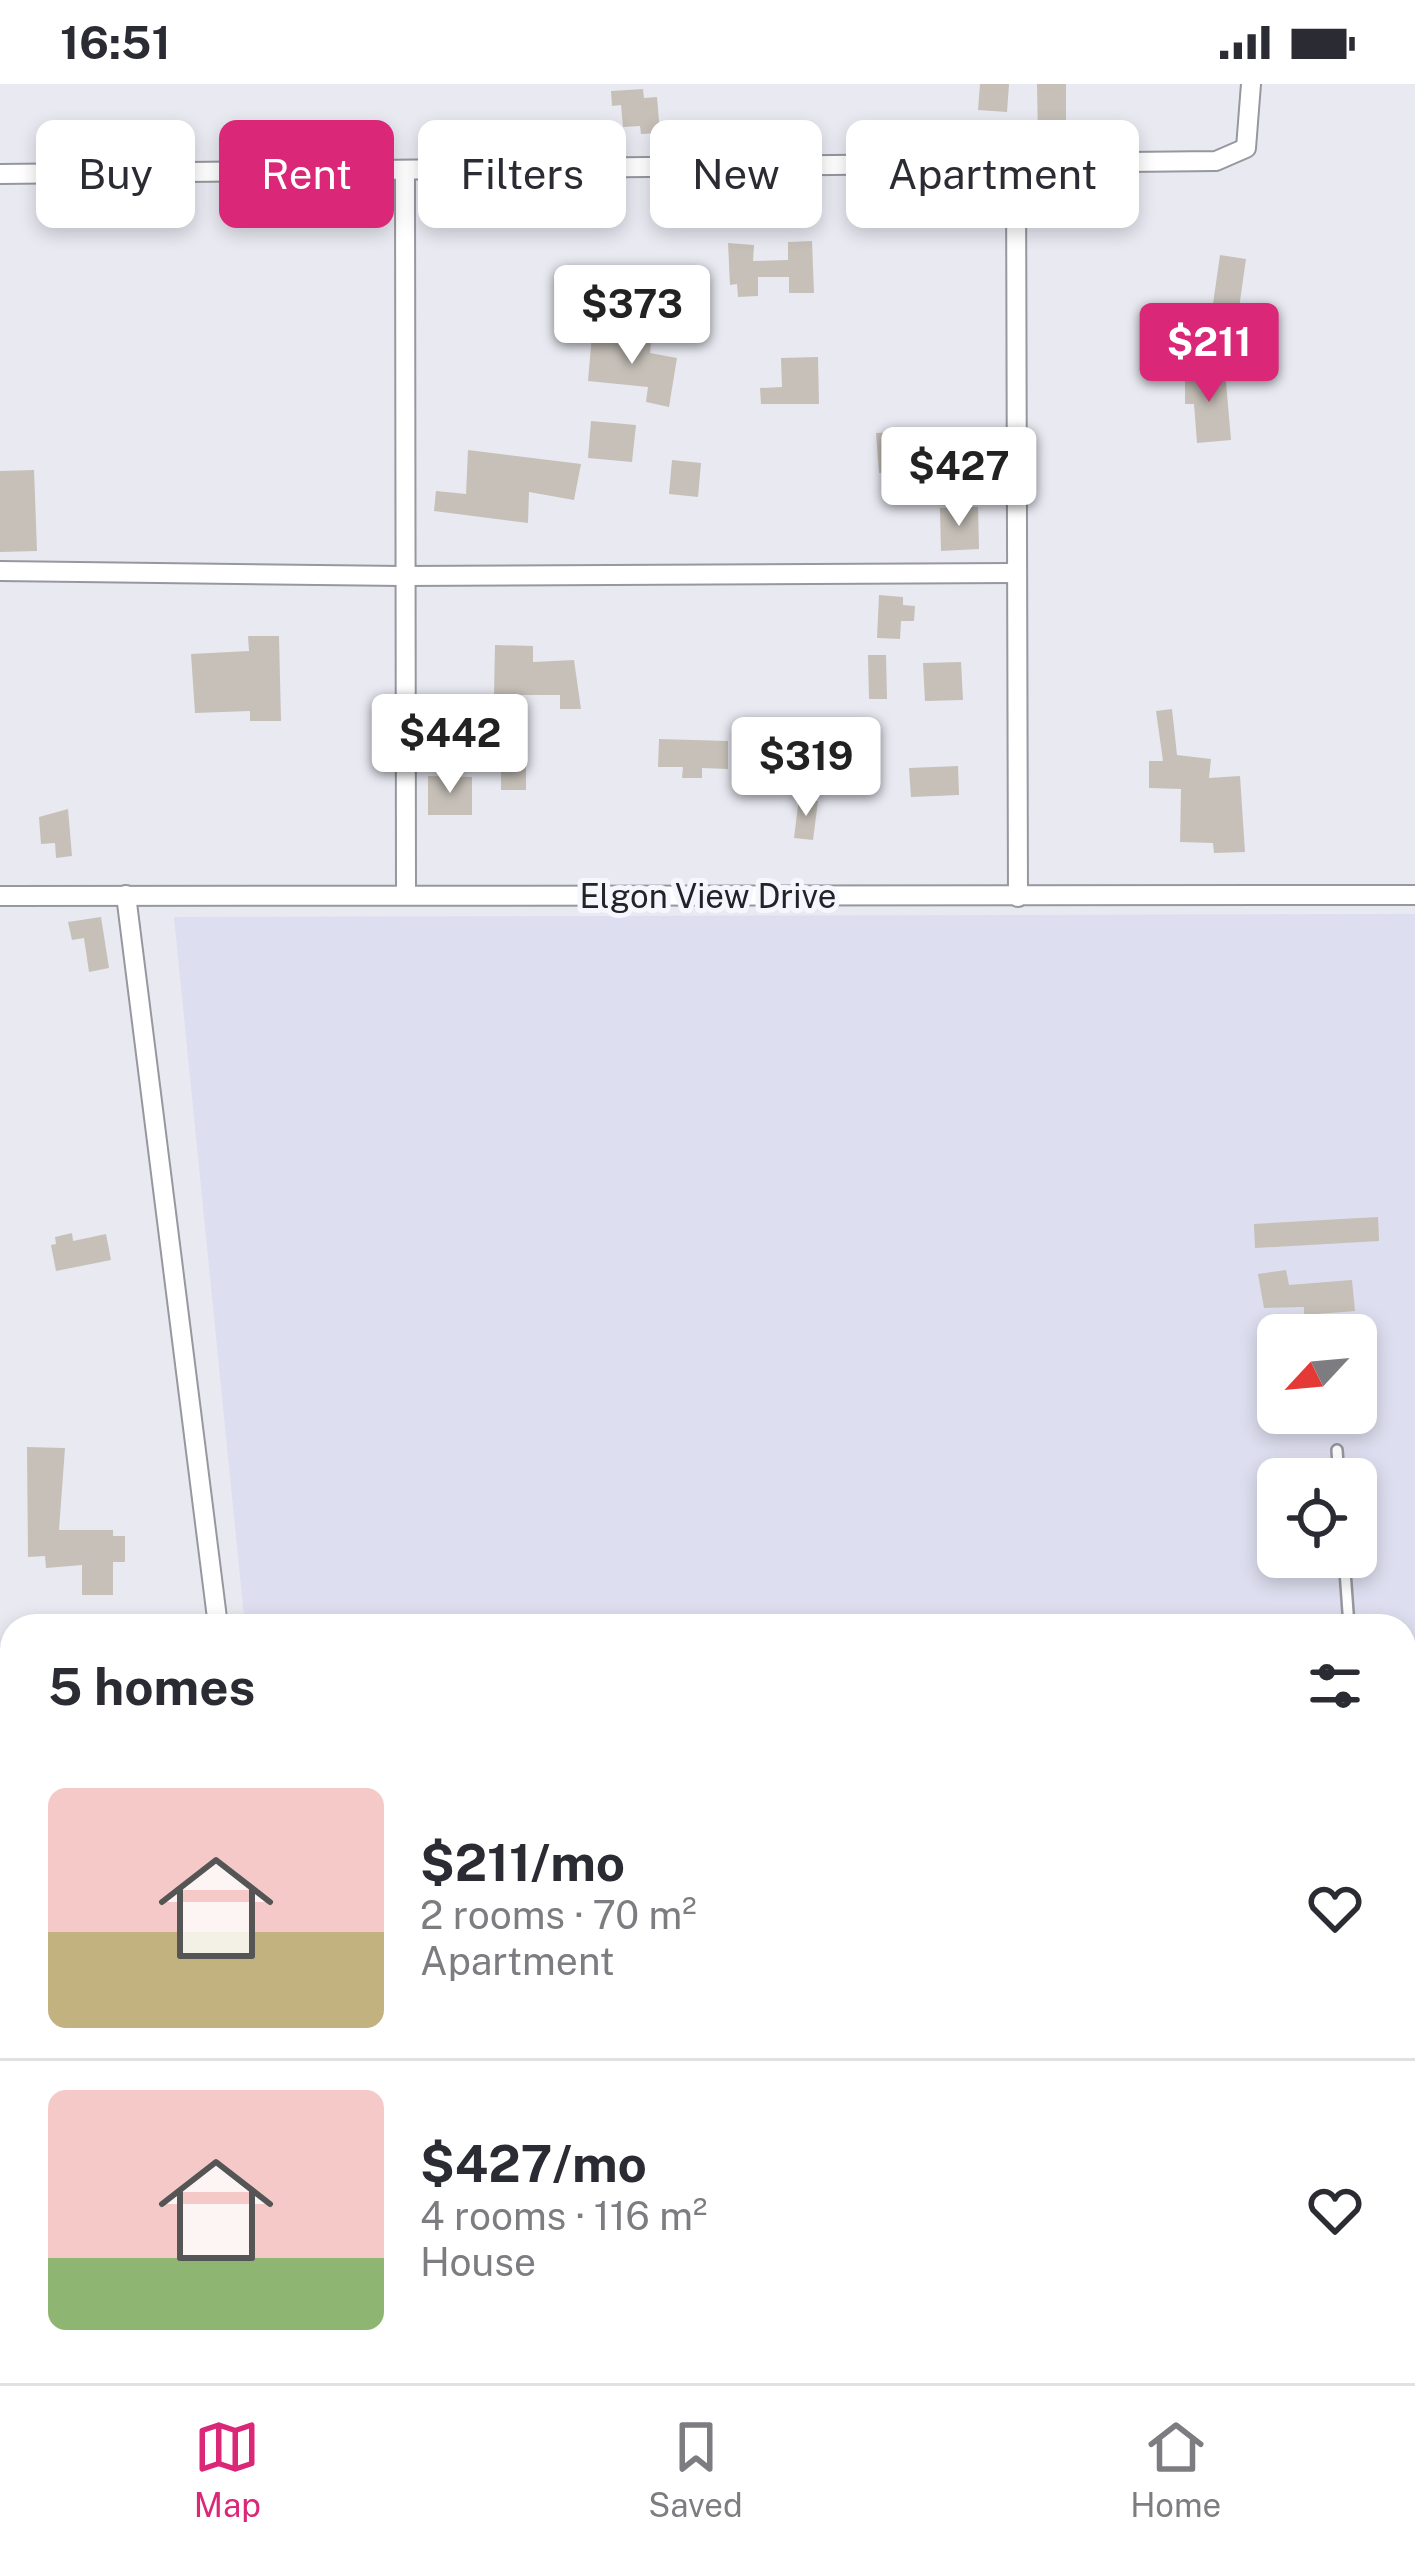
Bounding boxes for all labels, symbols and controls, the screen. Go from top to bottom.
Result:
text: 16:51 [60,16,171,69]
chip: Buy [36,120,195,228]
chip: Rent [219,120,394,228]
chip: Filters [418,120,626,228]
chip: New [650,120,822,228]
chip: Apartment [846,120,1139,228]
pin: $373 [561,265,703,367]
text: $373 [581,281,683,327]
pin: $211 [1138,303,1280,405]
text: $211 [1167,319,1251,365]
pin: $427 [888,427,1030,529]
text: $427 [908,443,1010,489]
pin: $442 [379,694,521,796]
text: $442 [399,710,501,756]
pin: $319 [735,717,877,819]
text: $319 [759,733,853,779]
street label: Elgon View Drive [580,877,836,915]
north arrow [1257,1314,1377,1434]
map controls [1257,1314,1377,1578]
button: locate [1257,1458,1377,1578]
icon: filters [1302,1653,1368,1719]
text: 5 homes [48,1657,255,1716]
text: $211/mo [420,1833,625,1892]
icon: home [144,1836,288,1980]
icon: heart [1302,1875,1368,1941]
text: 2 rooms · 70 m² [420,1892,697,1938]
text: Apartment [420,1938,615,1984]
text: $427/mo [420,2134,647,2193]
icon: home [144,2138,288,2282]
icon: heart [1302,2177,1368,2243]
text: 4 rooms · 116 m² [420,2193,707,2239]
text: House [420,2239,536,2285]
tab: Map [194,2414,261,2524]
tab: Saved [648,2414,743,2524]
tab: Home [1130,2414,1221,2524]

